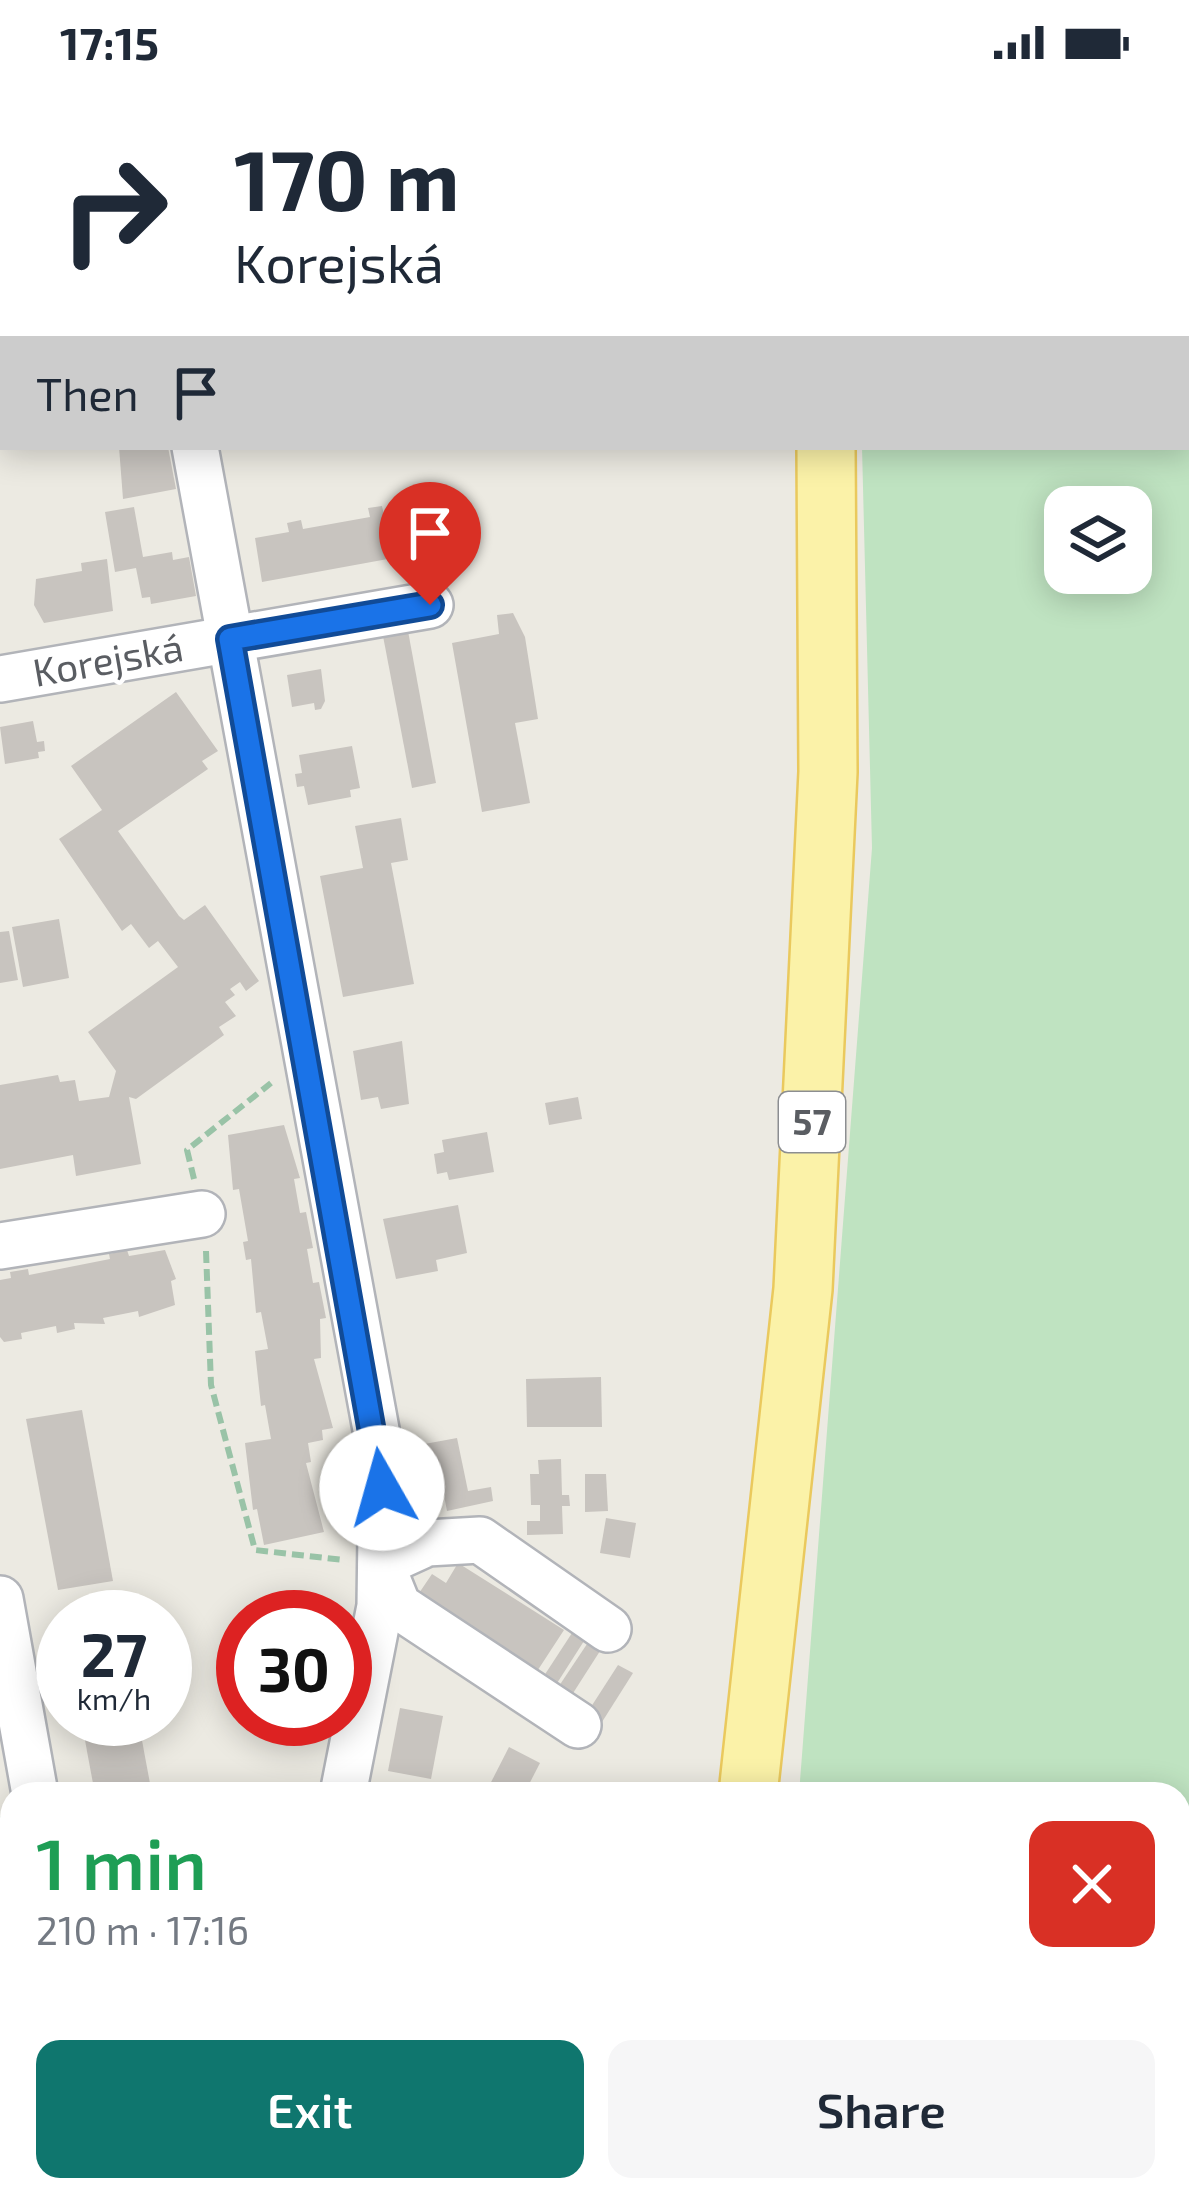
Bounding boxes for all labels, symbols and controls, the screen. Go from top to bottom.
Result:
text: 17:15 [60,15,159,69]
text: 170 m [234,127,460,228]
icon: right [36,132,192,288]
text: Korejská [234,229,444,294]
icon: arrive [163,360,229,426]
text: Then [36,366,139,420]
pin [379,482,481,605]
map controls [1044,486,1152,594]
button: layers [1044,486,1152,594]
icon: arrive [397,500,463,566]
street label: Korejská [29,622,186,695]
road number: 57 [779,1092,845,1152]
position arrow [319,1425,445,1551]
speed limit sign: 30 [216,1590,372,1746]
text: 27 [81,1617,147,1689]
text: km/h [77,1680,151,1716]
text: 1 min [36,1818,207,1904]
button: close [1029,1821,1155,1947]
text: 210 m · 17:16 [36,1906,249,1953]
button: Exit [36,2040,584,2178]
button: Share [608,2040,1155,2178]

